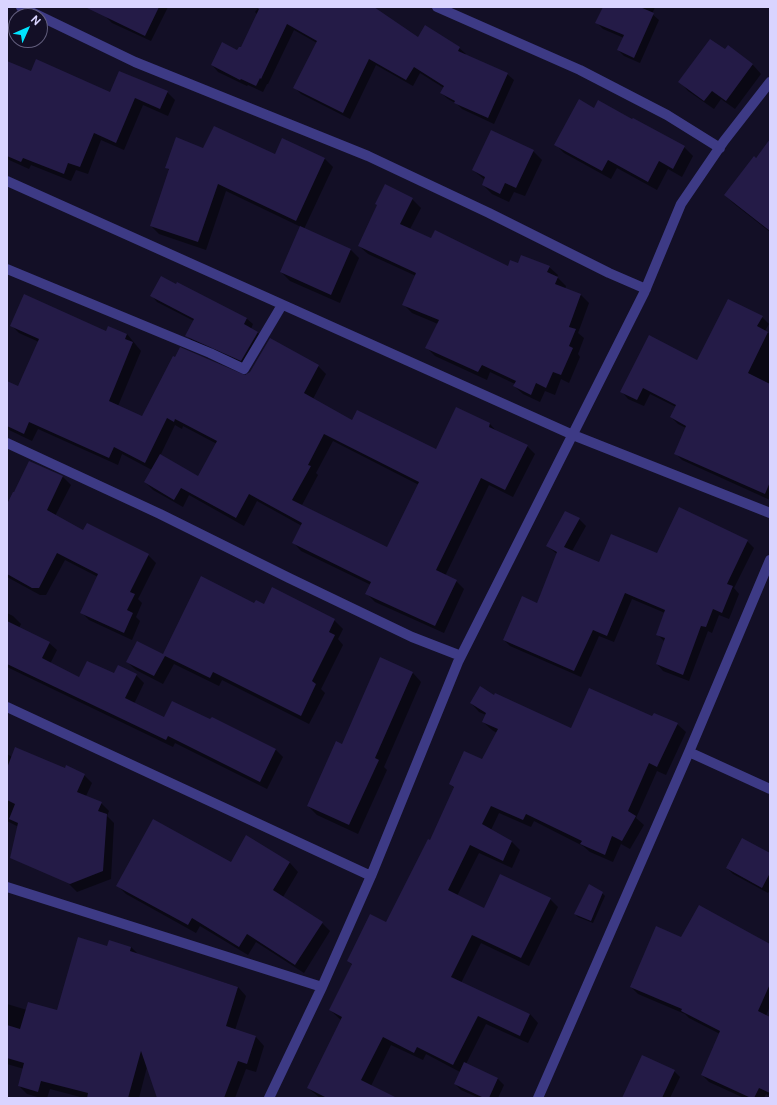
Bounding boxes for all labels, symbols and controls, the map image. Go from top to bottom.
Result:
north arrow [8,8,48,48]
text: N [28,13,43,28]

